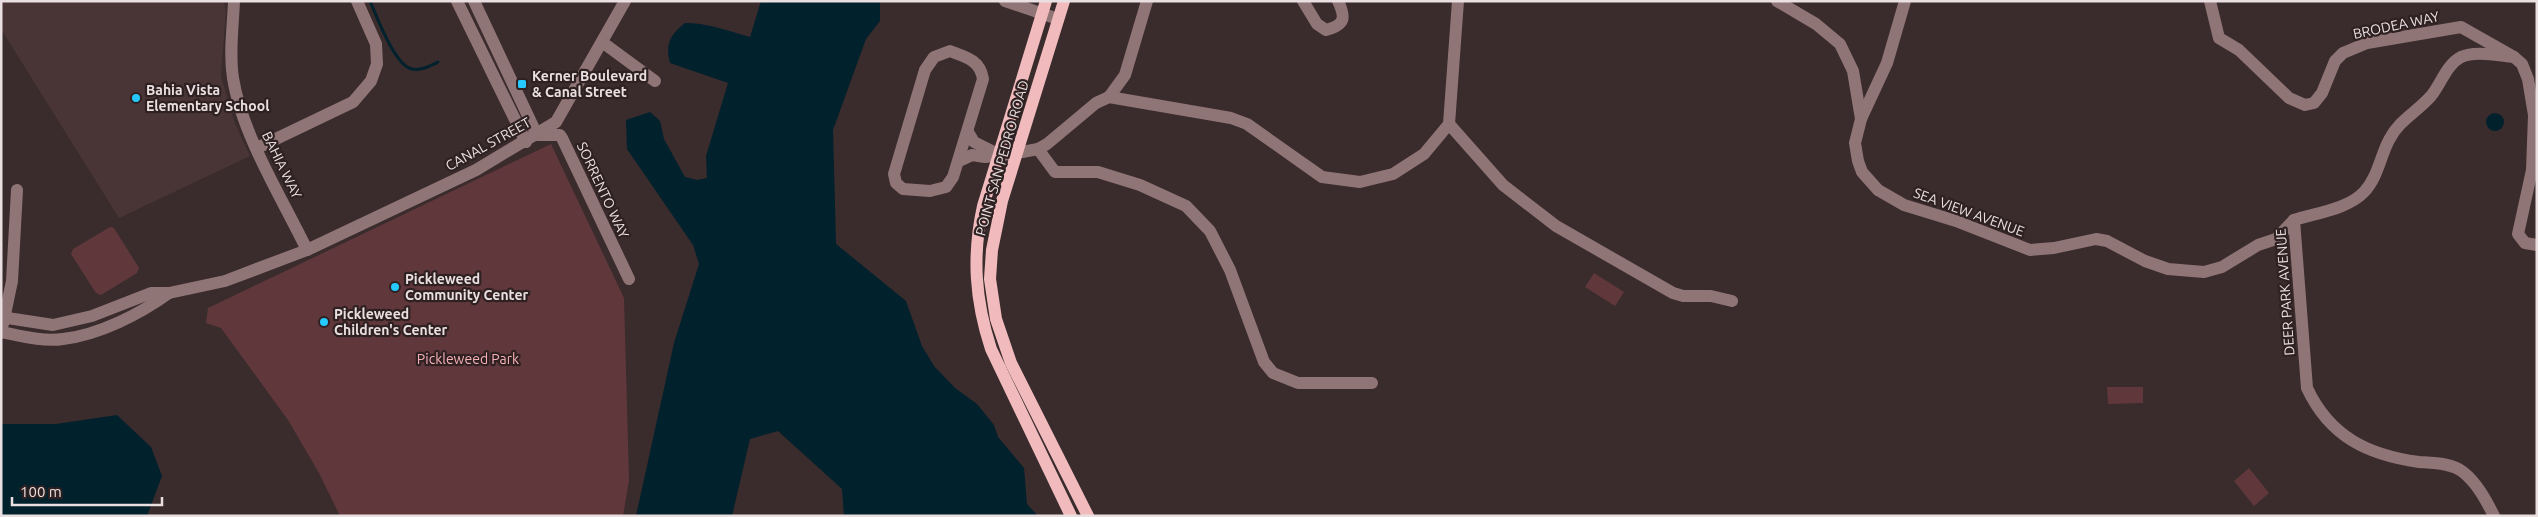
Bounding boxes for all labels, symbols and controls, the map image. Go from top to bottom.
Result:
street label: BRODEA WAY [2351,8,2441,42]
place label: Kerner Boulevard & Canal Street [532,68,647,100]
marker: Kerner Boulevard & Canal Street [516,78,528,90]
street label: POINT SAN PEDRO ROAD [972,78,1032,237]
place label: Bahia Vista Elementary School [146,82,269,114]
marker: Bahia Vista Elementary School [130,92,142,104]
street label: CANAL STREET [443,114,533,174]
street label: BAHIA WAY [259,129,305,201]
street label: SORRENTO WAY [574,139,632,241]
street label: SEA VIEW AVENUE [1911,185,2027,240]
street label: DEER PARK AVENUE [2273,228,2297,356]
place label: Pickleweed Community Center [405,271,528,303]
marker: Pickleweed Community Center [389,281,401,293]
place label: Pickleweed Children's Center [334,306,448,338]
marker: Pickleweed Children's Center [318,316,330,328]
park label: Pickleweed Park [417,351,519,367]
scale bar [12,474,162,506]
text: 100 m [20,483,62,500]

